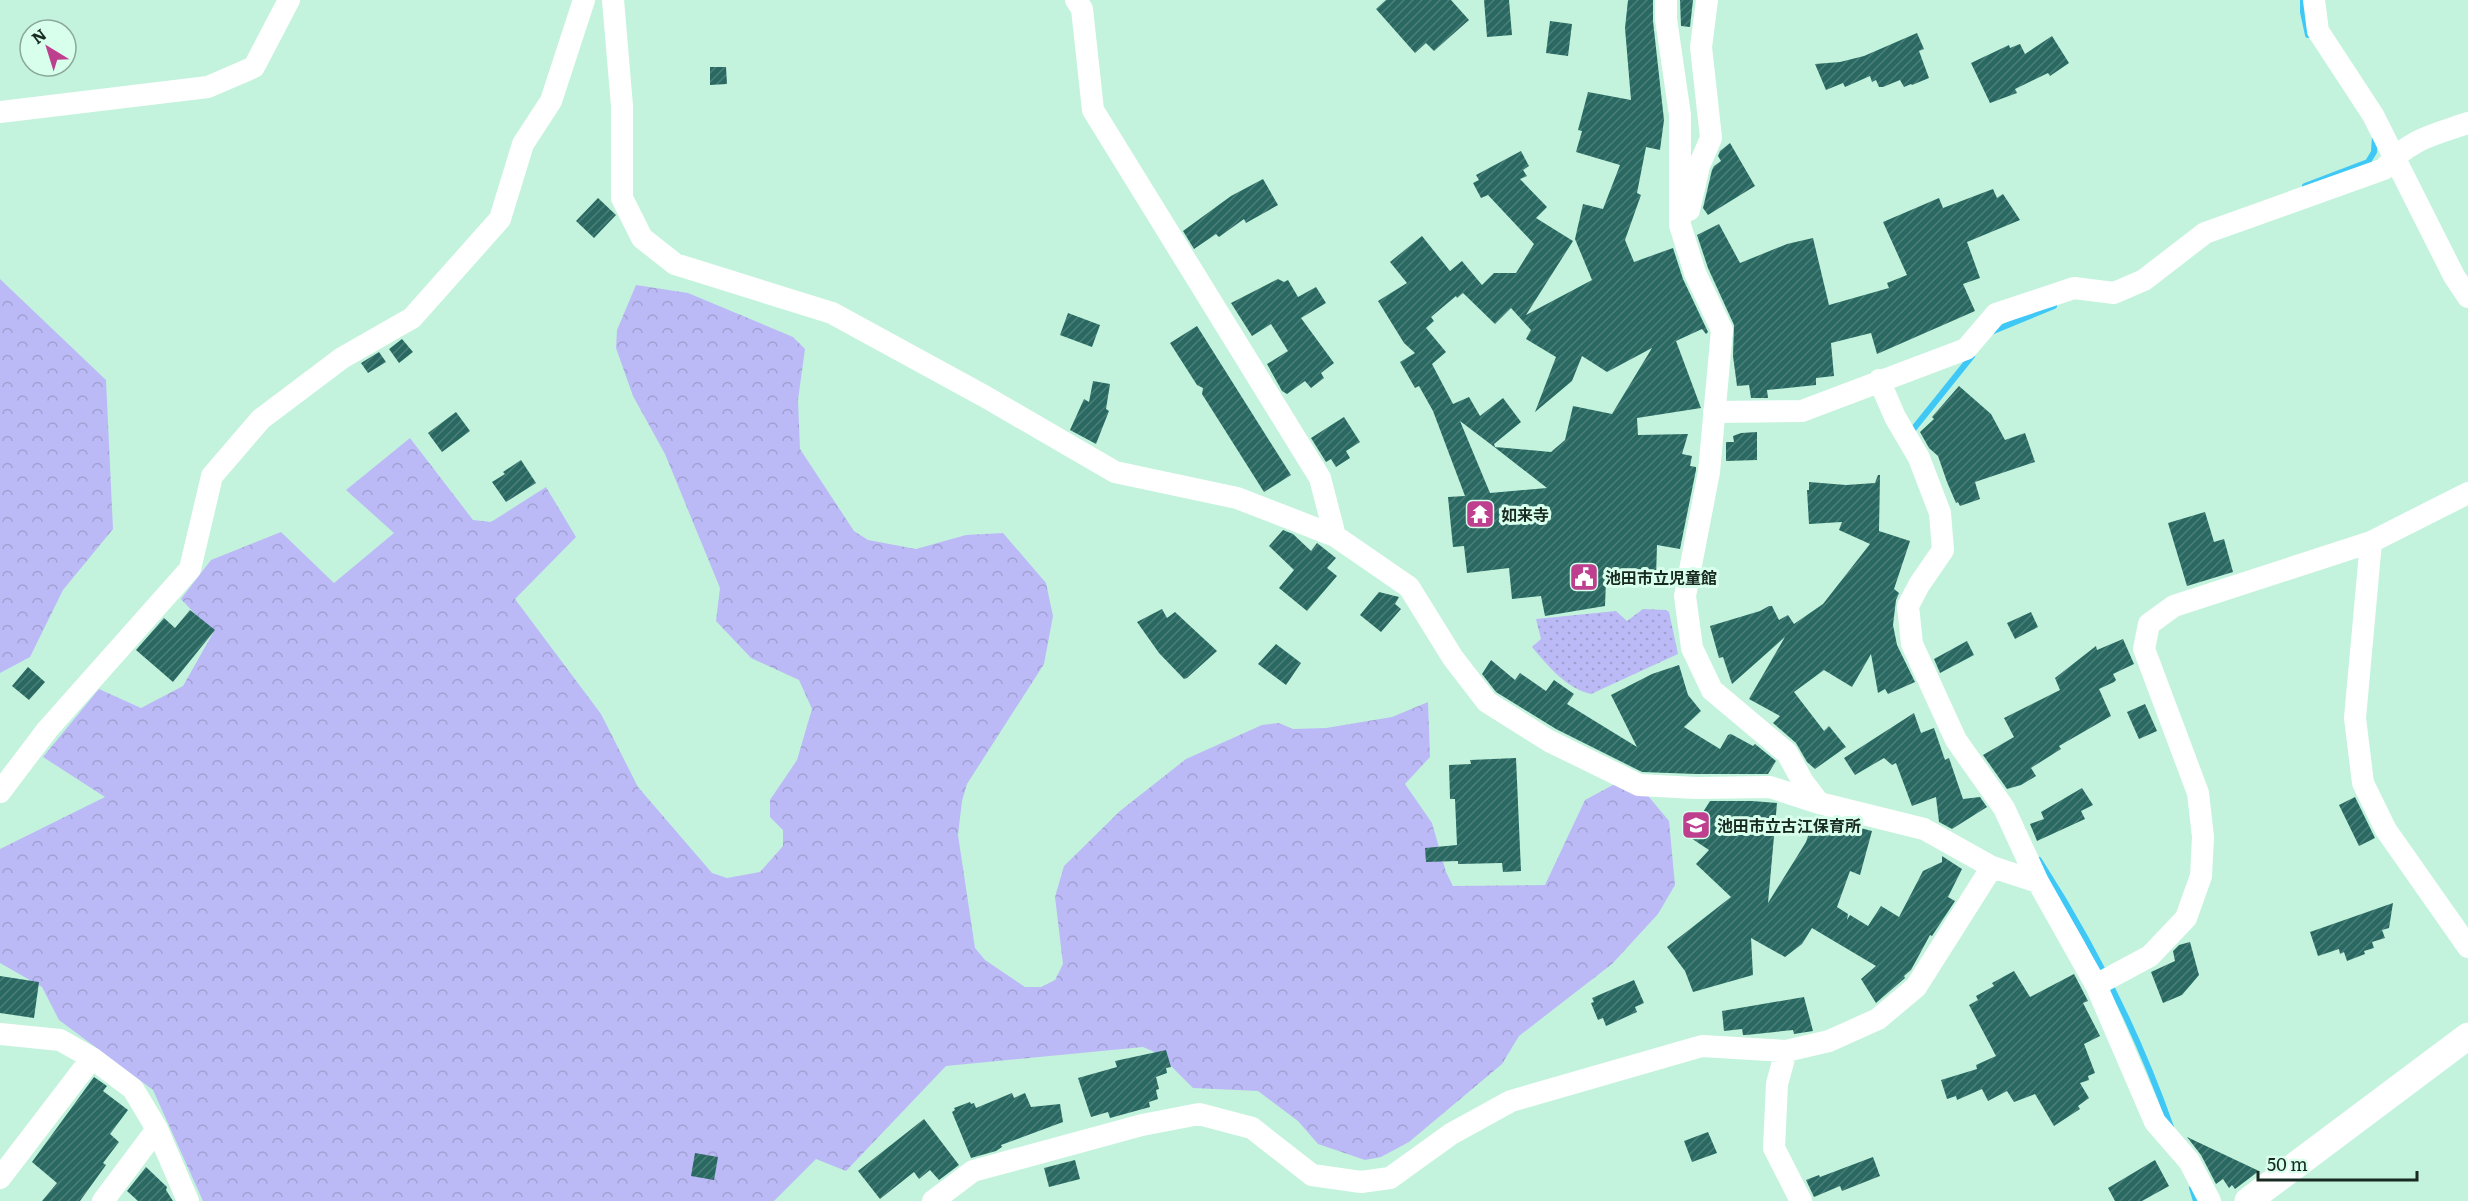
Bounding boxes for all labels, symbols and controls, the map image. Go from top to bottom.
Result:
north arrow [18,18,78,78]
text: N [25,22,51,49]
temple icon: 如来寺 [1464,498,1496,530]
place label: 如来寺 [1501,502,1549,526]
public building icon: 池田市立児童館 [1568,561,1600,593]
place label: 池田市立児童館 [1605,565,1717,589]
school or university icon: 池田市立古江保育所 [1680,809,1712,841]
place label: 池田市立古江保育所 [1717,813,1861,837]
scale bar [2258,1144,2417,1182]
text: 50 m [2267,1150,2308,1177]

